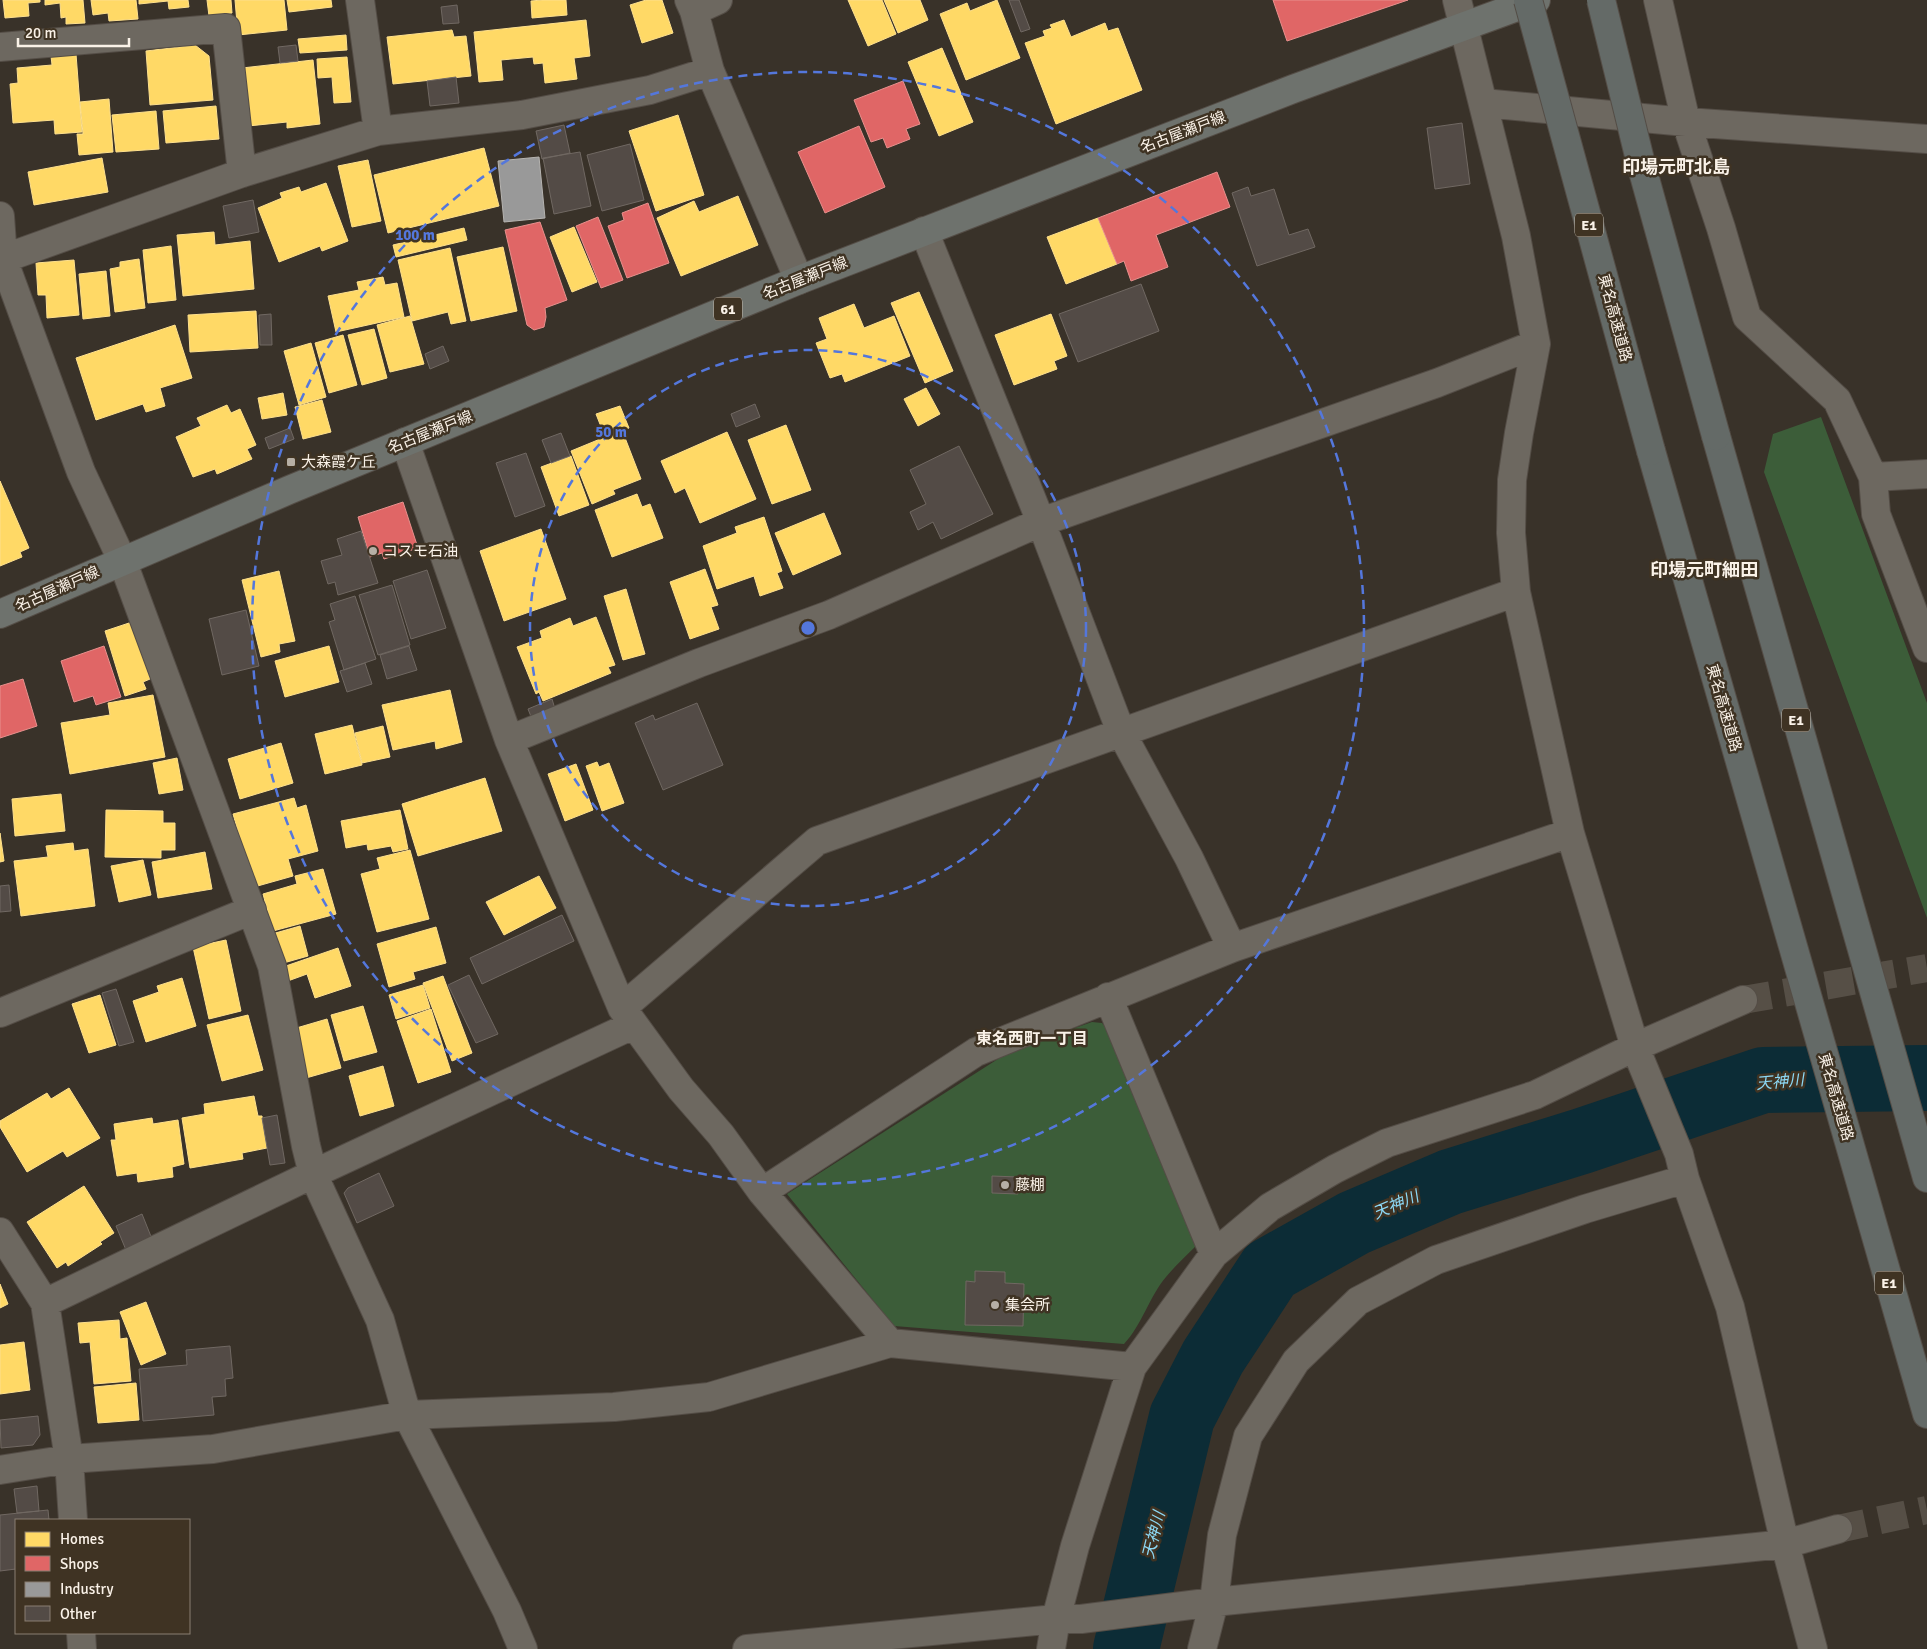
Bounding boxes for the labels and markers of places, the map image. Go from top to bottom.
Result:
place label: 大森霞ケ丘 [301,453,376,471]
marker: 大森霞ケ丘 [285,456,297,468]
place label: コスモ石油 [383,542,458,560]
marker: コスモ石油 [367,545,379,557]
centre of rings [799,619,817,637]
place label: 藤棚 [1015,1176,1045,1194]
marker: 藤棚 [999,1179,1011,1191]
place label: 集会所 [1005,1296,1050,1314]
marker: 集会所 [989,1299,1001,1311]

